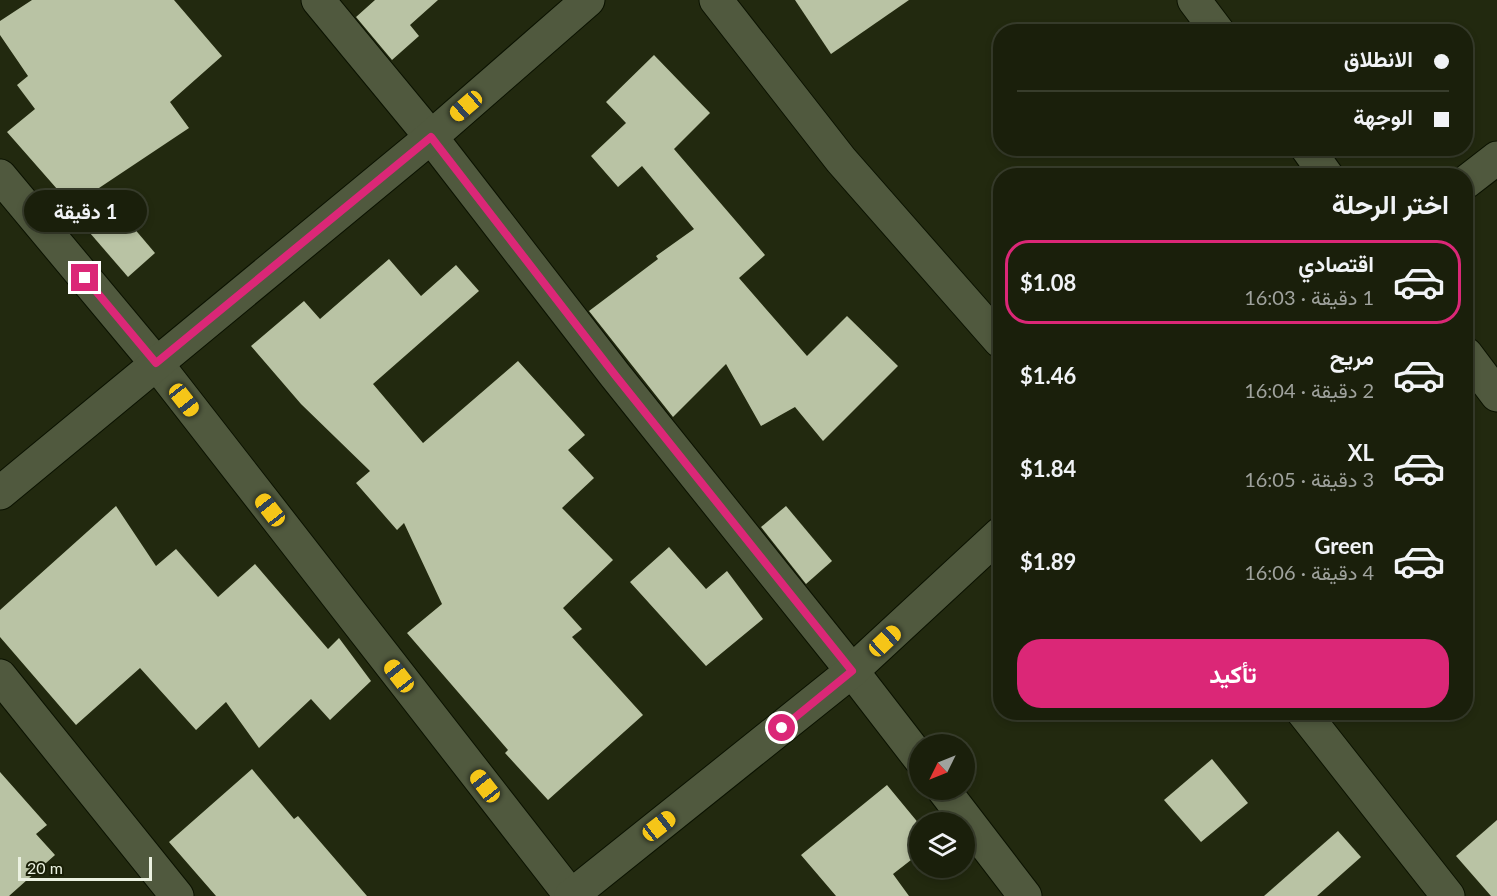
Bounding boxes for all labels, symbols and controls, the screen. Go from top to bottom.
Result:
text: الانطلاق [1344,45,1413,72]
car [447,87,485,125]
text: الوجهة [1353,103,1413,130]
text: اختر الرحلة [1332,187,1449,220]
callout: 1 دقيقة [23,191,146,233]
text: 1 دقيقة [54,199,117,223]
text: اقتصادي [1298,250,1374,277]
icon: car [1392,255,1446,309]
route end [71,264,98,291]
text: $1.08 [1020,269,1076,296]
text: 1 دقيقة · 16:03 [1244,285,1374,309]
text: مريح [1330,343,1374,370]
icon: car [1392,348,1446,402]
text: $1.46 [1020,362,1076,389]
text: 2 دقيقة · 16:04 [1244,378,1374,402]
car [166,380,202,420]
text: XL [1348,439,1374,466]
icon: car [1392,441,1446,495]
text: $1.84 [1020,455,1076,482]
text: 3 دقيقة · 16:05 [1244,467,1374,491]
car [252,490,288,530]
text: Green [1314,532,1374,559]
icon: car [1392,534,1446,588]
text: $1.89 [1020,548,1076,575]
text: 4 دقيقة · 16:06 [1244,560,1374,584]
car [866,622,904,660]
button: تأكيد [1017,639,1449,708]
car [381,656,417,696]
route start [768,714,795,741]
north arrow [909,734,975,800]
map controls [909,734,975,878]
car [467,766,503,806]
car [639,808,679,844]
button: layers [909,812,975,878]
scale bar [18,854,152,882]
text: 20 m [27,858,63,877]

